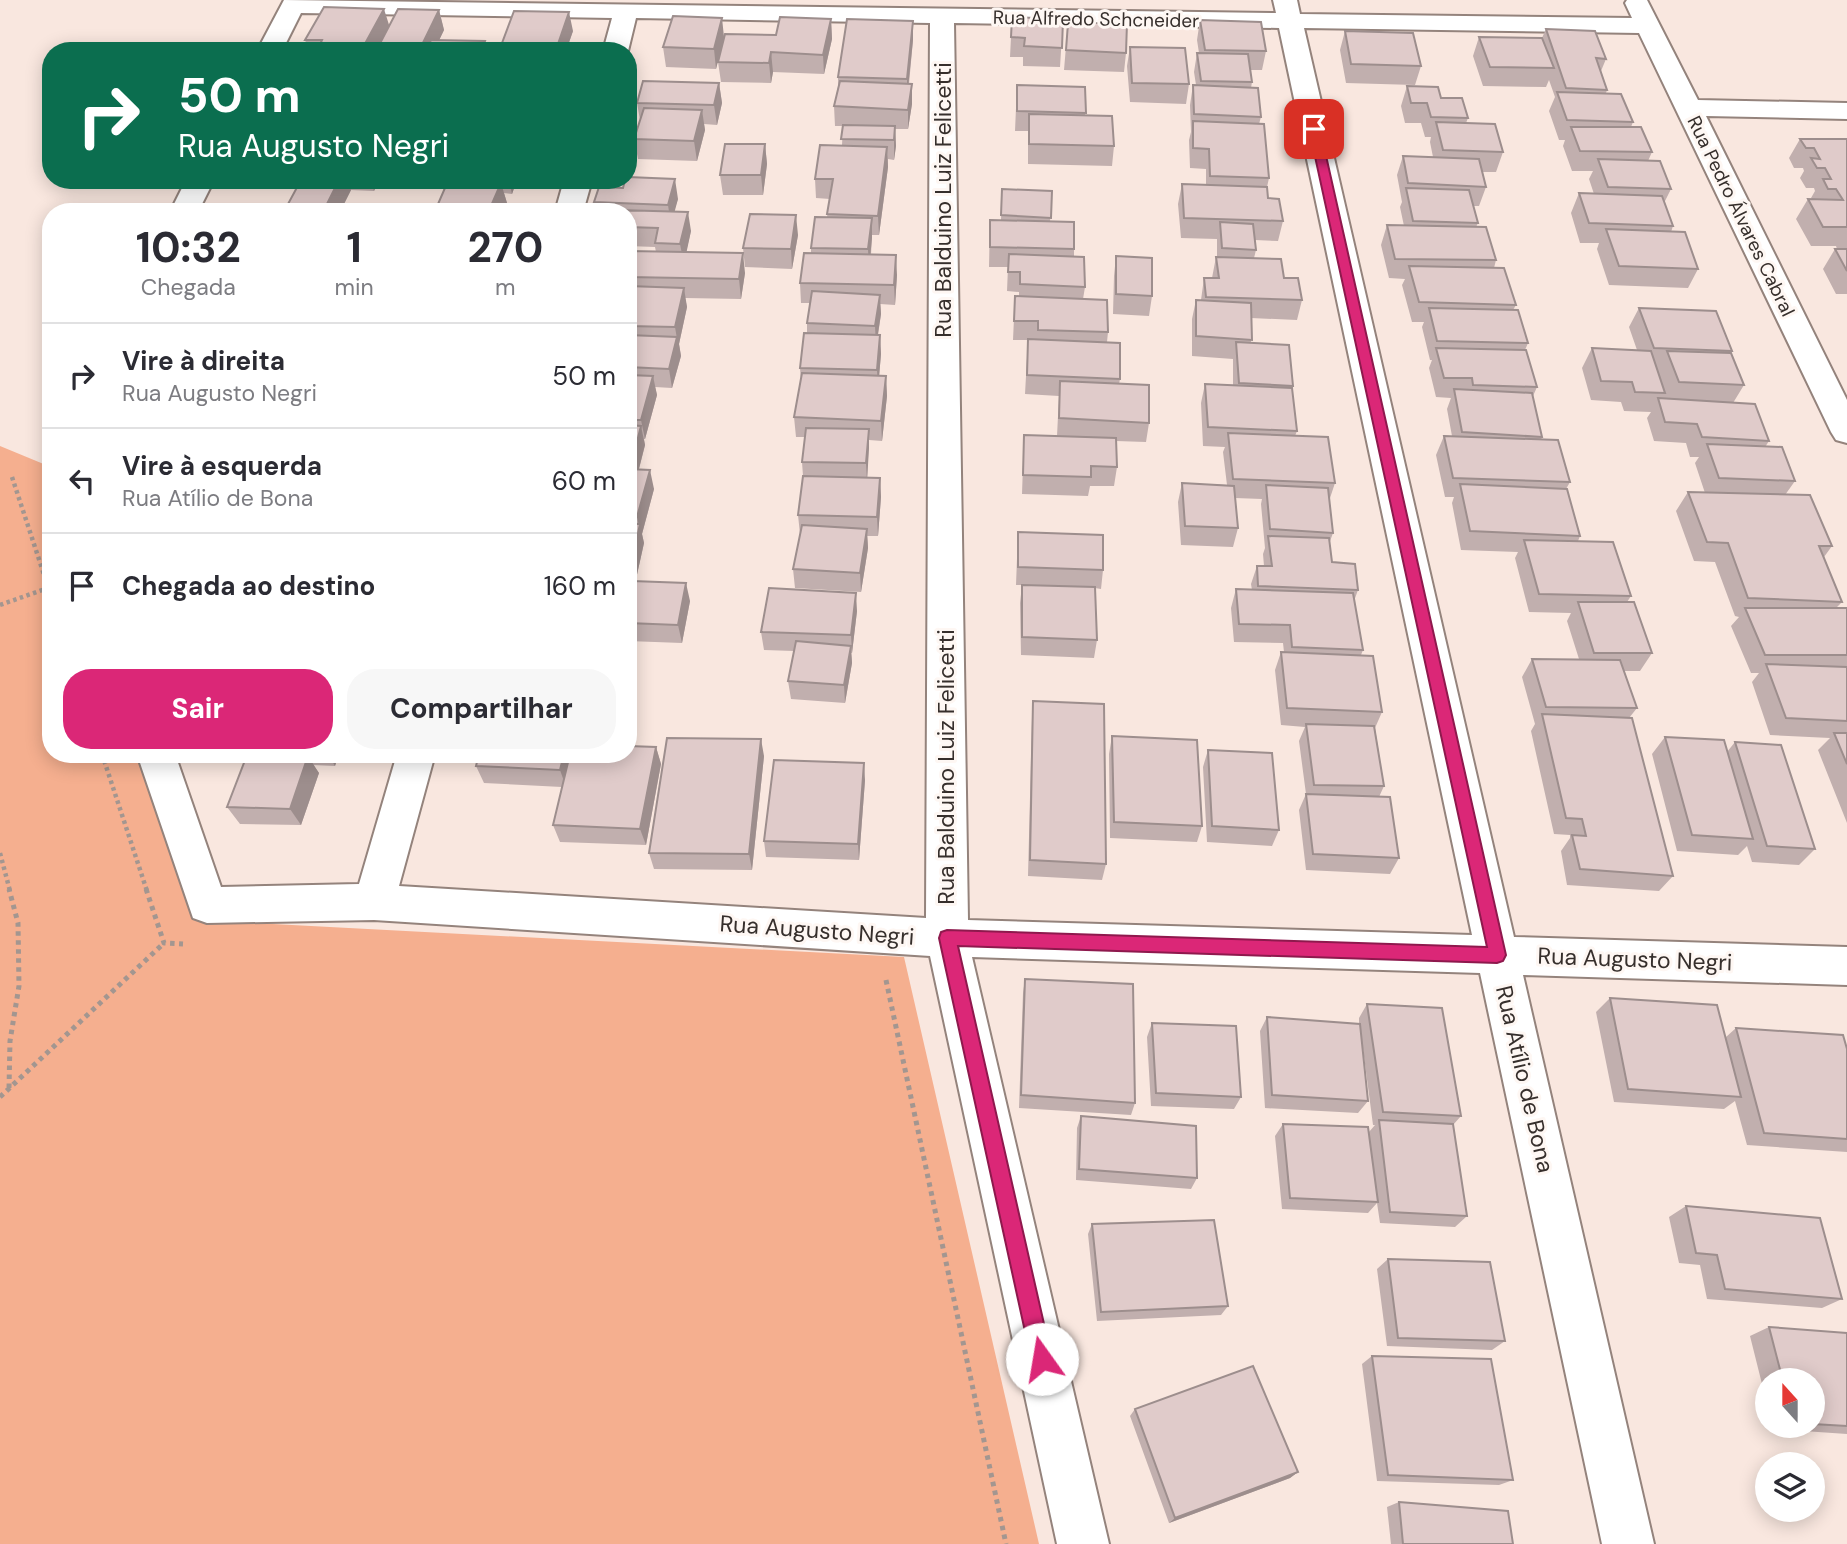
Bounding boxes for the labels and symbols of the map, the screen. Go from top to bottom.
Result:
street label: Rua Alfredo Schcneider [993,5,1199,33]
street label: Rua Balduino Luiz Felicetti [928,62,958,338]
pin [1284,99,1344,159]
street label: Rua Pedro Álvares Cabral [1682,112,1800,320]
street label: Rua Balduino Luiz Felicetti [931,629,961,905]
street label: Rua Augusto Negri [719,908,915,952]
street label: Rua Augusto Negri [1537,941,1733,977]
street label: Rua Atílio de Bona [1489,982,1561,1176]
position arrow [1005,1322,1079,1396]
north arrow [1755,1368,1825,1438]

